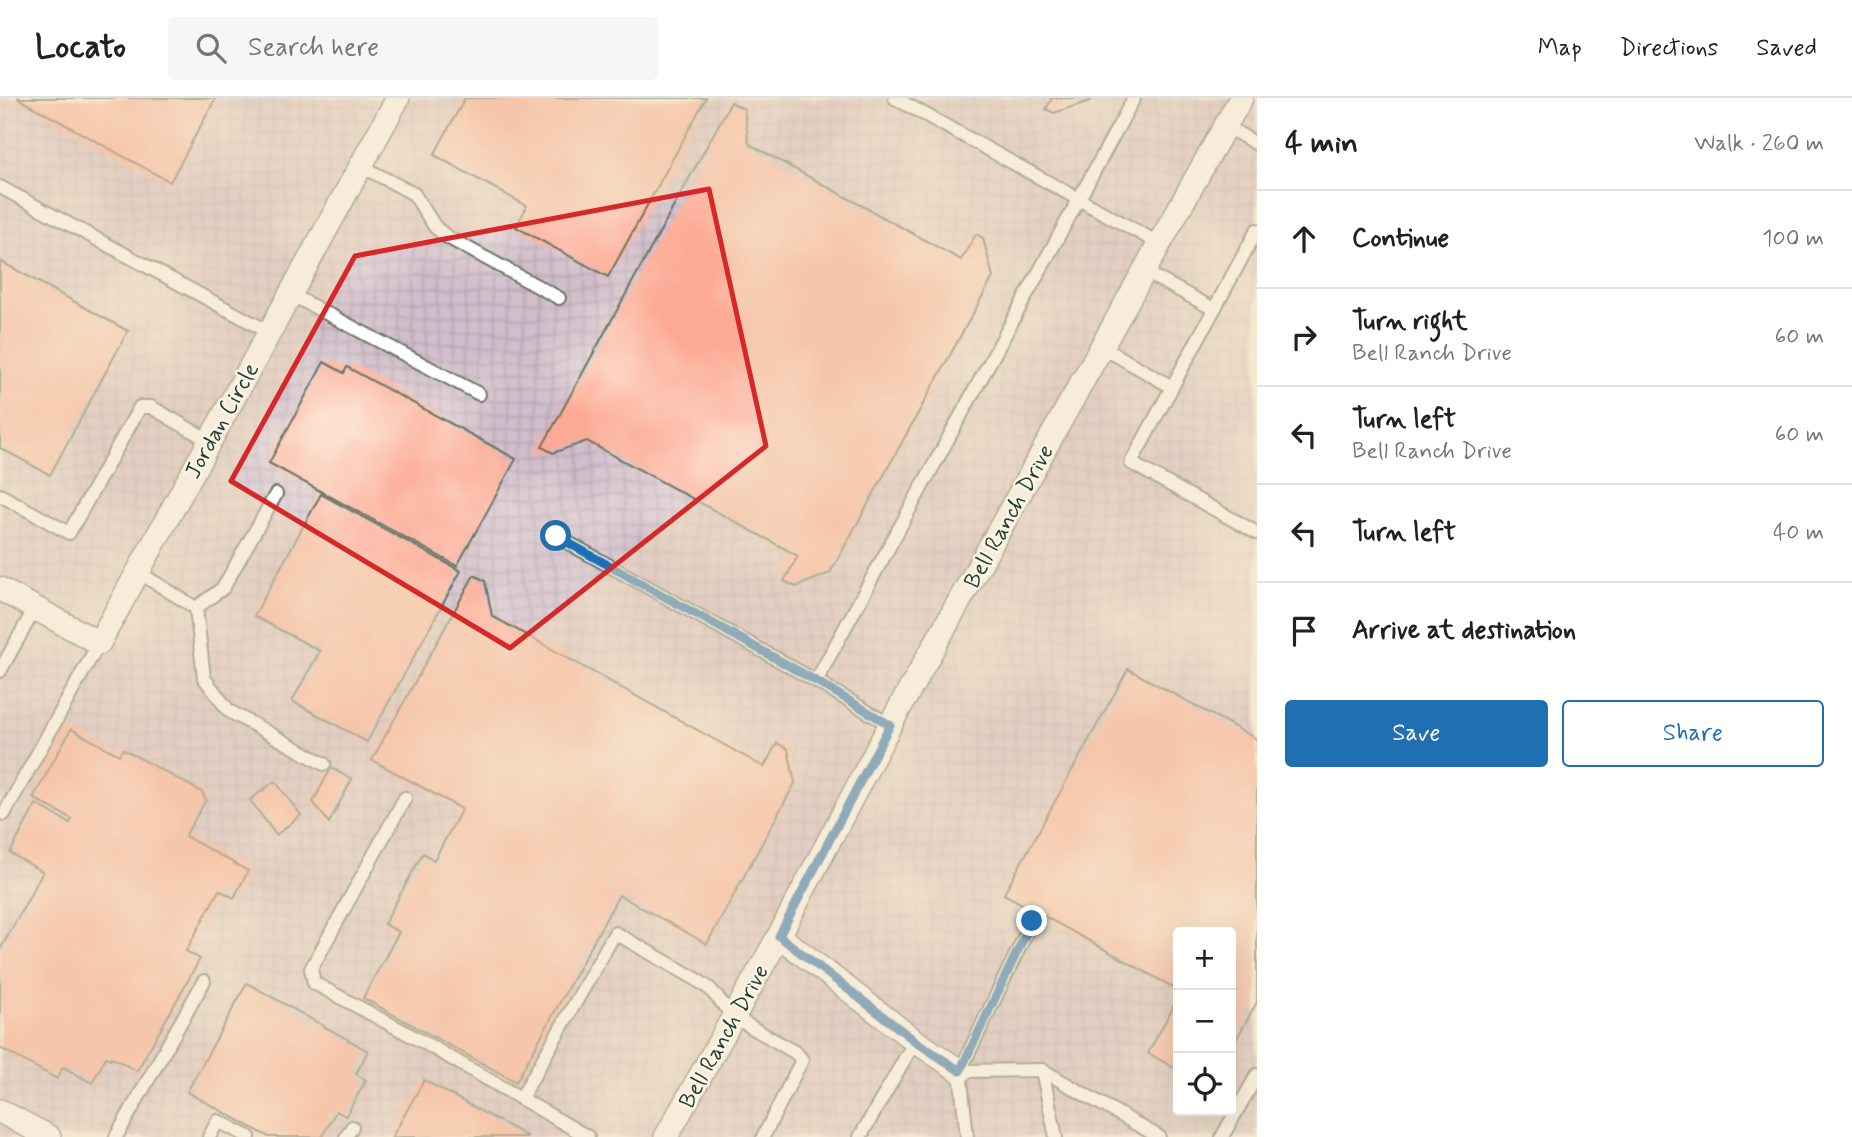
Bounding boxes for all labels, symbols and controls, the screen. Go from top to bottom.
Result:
search box [168,17,658,80]
text: Locato [35,26,126,70]
icon: search [192,29,230,67]
text: Search here [248,31,379,65]
text: Map [1538,33,1582,64]
text: Directions [1620,33,1718,64]
text: Saved [1756,33,1817,64]
text: 4 min [1285,124,1358,163]
text: Walk · 260 m [1694,129,1824,159]
icon: ahead [1285,220,1323,258]
text: Continue [1352,222,1449,256]
text: 100 m [1762,224,1824,254]
text: Turn right [1352,305,1468,339]
icon: right [1285,318,1323,356]
text: 60 m [1775,322,1824,352]
text: Bell Ranch Drive [1352,339,1512,369]
street label: Jordan Circle [179,358,267,484]
text: Turn left [1352,403,1456,437]
icon: left [1285,416,1323,454]
text: 60 m [1775,420,1824,450]
text: Bell Ranch Drive [1352,437,1512,467]
street label: Bell Ranch Drive [958,440,1062,594]
icon: left [1285,514,1323,552]
text: Turn left [1352,516,1456,550]
text: 40 m [1773,518,1824,548]
route start [540,520,571,551]
icon: arrive [1285,612,1323,650]
text: Arrive at destination [1352,614,1576,648]
button: Save [1285,700,1548,767]
button: Share [1562,700,1824,767]
route end [1016,905,1047,936]
map controls [1173,927,1236,1116]
button: + [1173,927,1236,990]
street label: Bell Ranch Drive [673,960,777,1114]
button: − [1173,990,1236,1053]
button: locate [1173,1053,1236,1116]

